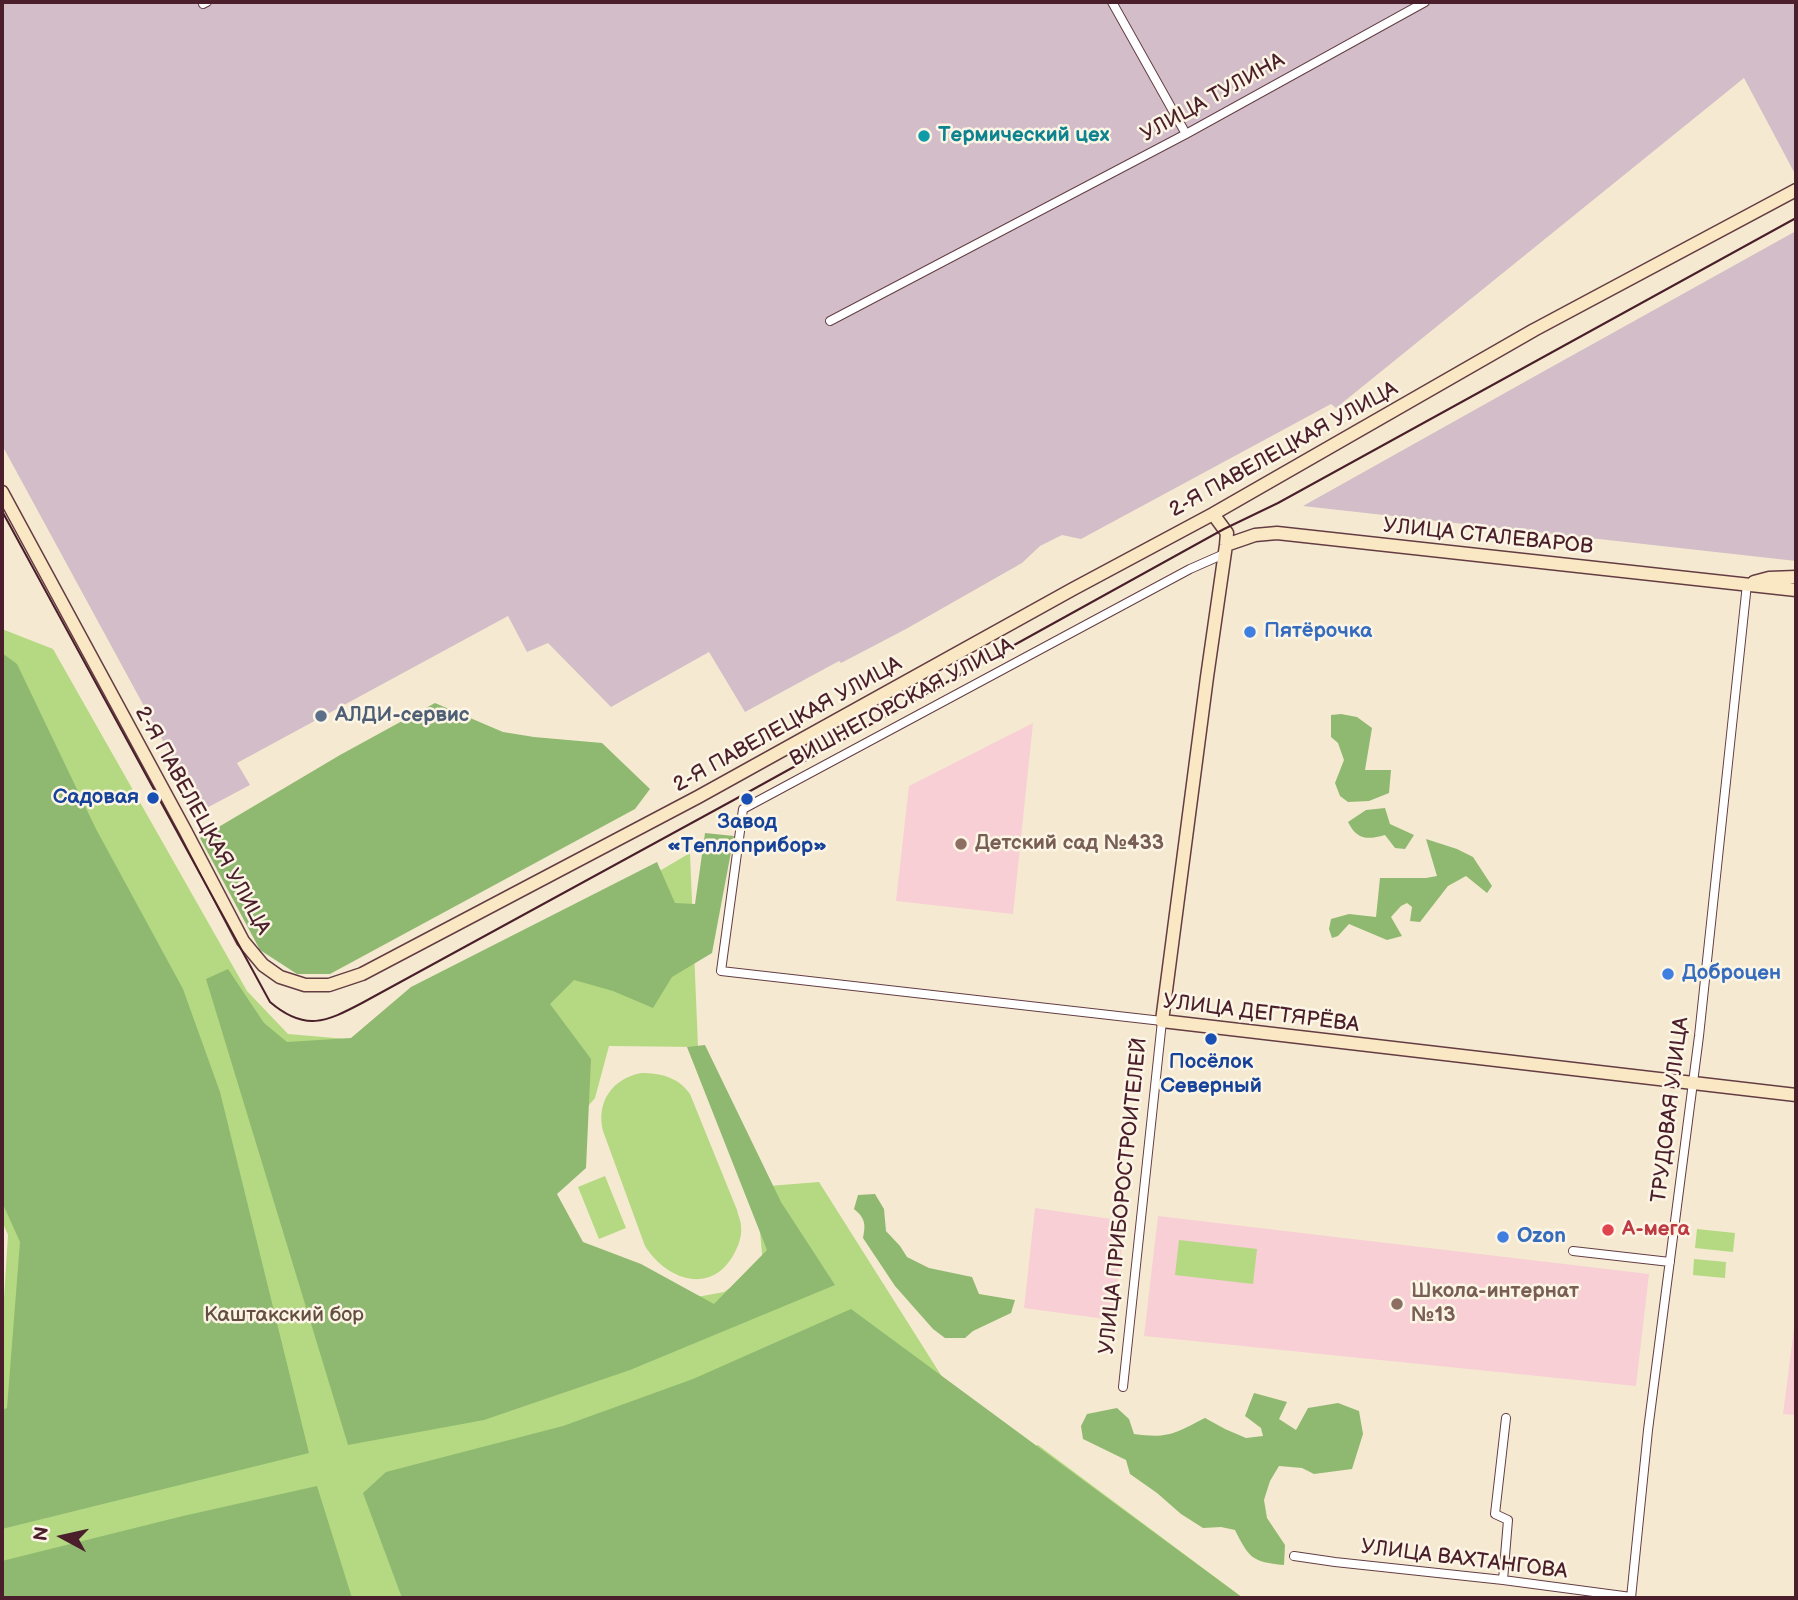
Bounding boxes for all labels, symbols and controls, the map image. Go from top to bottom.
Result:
street label: УЛИЦА ТУЛИНА [1137,48,1289,148]
place label: Термический цех [938,123,1109,149]
marker: Термический цех [916,128,932,144]
street label: 2-Я ПАВЕЛЕЦКАЯ УЛИЦА [1165,377,1403,523]
street label: УЛИЦА СТАЛЕВАРОВ [1382,513,1594,561]
place label: Пятёрочка [1264,619,1372,645]
marker: Пятёрочка [1242,624,1258,640]
street label: ВИШНЕГОРСКАЯ УЛИЦА [786,633,1018,773]
street label: 2-Я ПАВЕЛЕЦКАЯ УЛИЦА [669,652,907,798]
street label: 2-Я ПАВЕЛЕЦКАЯ УЛИЦА [129,702,275,940]
place label: АЛДИ-сервис [335,703,469,729]
marker: АЛДИ-сервис [313,708,329,724]
place label: Садовая [53,785,139,811]
marker: Садовая [145,790,161,806]
marker: Завод «Теплоприбор» [739,791,755,807]
place label: Завод «Теплоприбор» [667,810,827,860]
place label: Детский сад №433 [975,831,1164,857]
marker: Детский сад №433 [953,836,969,852]
place label: Доброцен [1682,961,1781,987]
marker: Доброцен [1660,966,1676,982]
street label: УЛИЦА ДЕГТЯРЁВА [1161,989,1361,1039]
street label: ТРУДОВАЯ УЛИЦА [1647,1016,1695,1204]
marker: Посёлок Северный [1203,1031,1219,1047]
street label: УЛИЦА ПРИБОРОСТРОИТЕЛЕЙ [1095,1036,1153,1356]
place label: Посёлок Северный [1160,1050,1262,1100]
place label: А-мега [1622,1217,1690,1243]
marker: А-мега [1600,1222,1616,1238]
place label: Ozon [1517,1224,1566,1250]
marker: Ozon [1495,1229,1511,1245]
place label: Школа-интернат №13 [1411,1279,1579,1329]
marker: Школа-интернат №13 [1389,1296,1405,1312]
park label: Каштакский бор [204,1303,364,1329]
north arrow [28,1502,98,1572]
text: N [29,1525,54,1543]
street label: УЛИЦА ВАХТАНГОВА [1359,1535,1569,1585]

